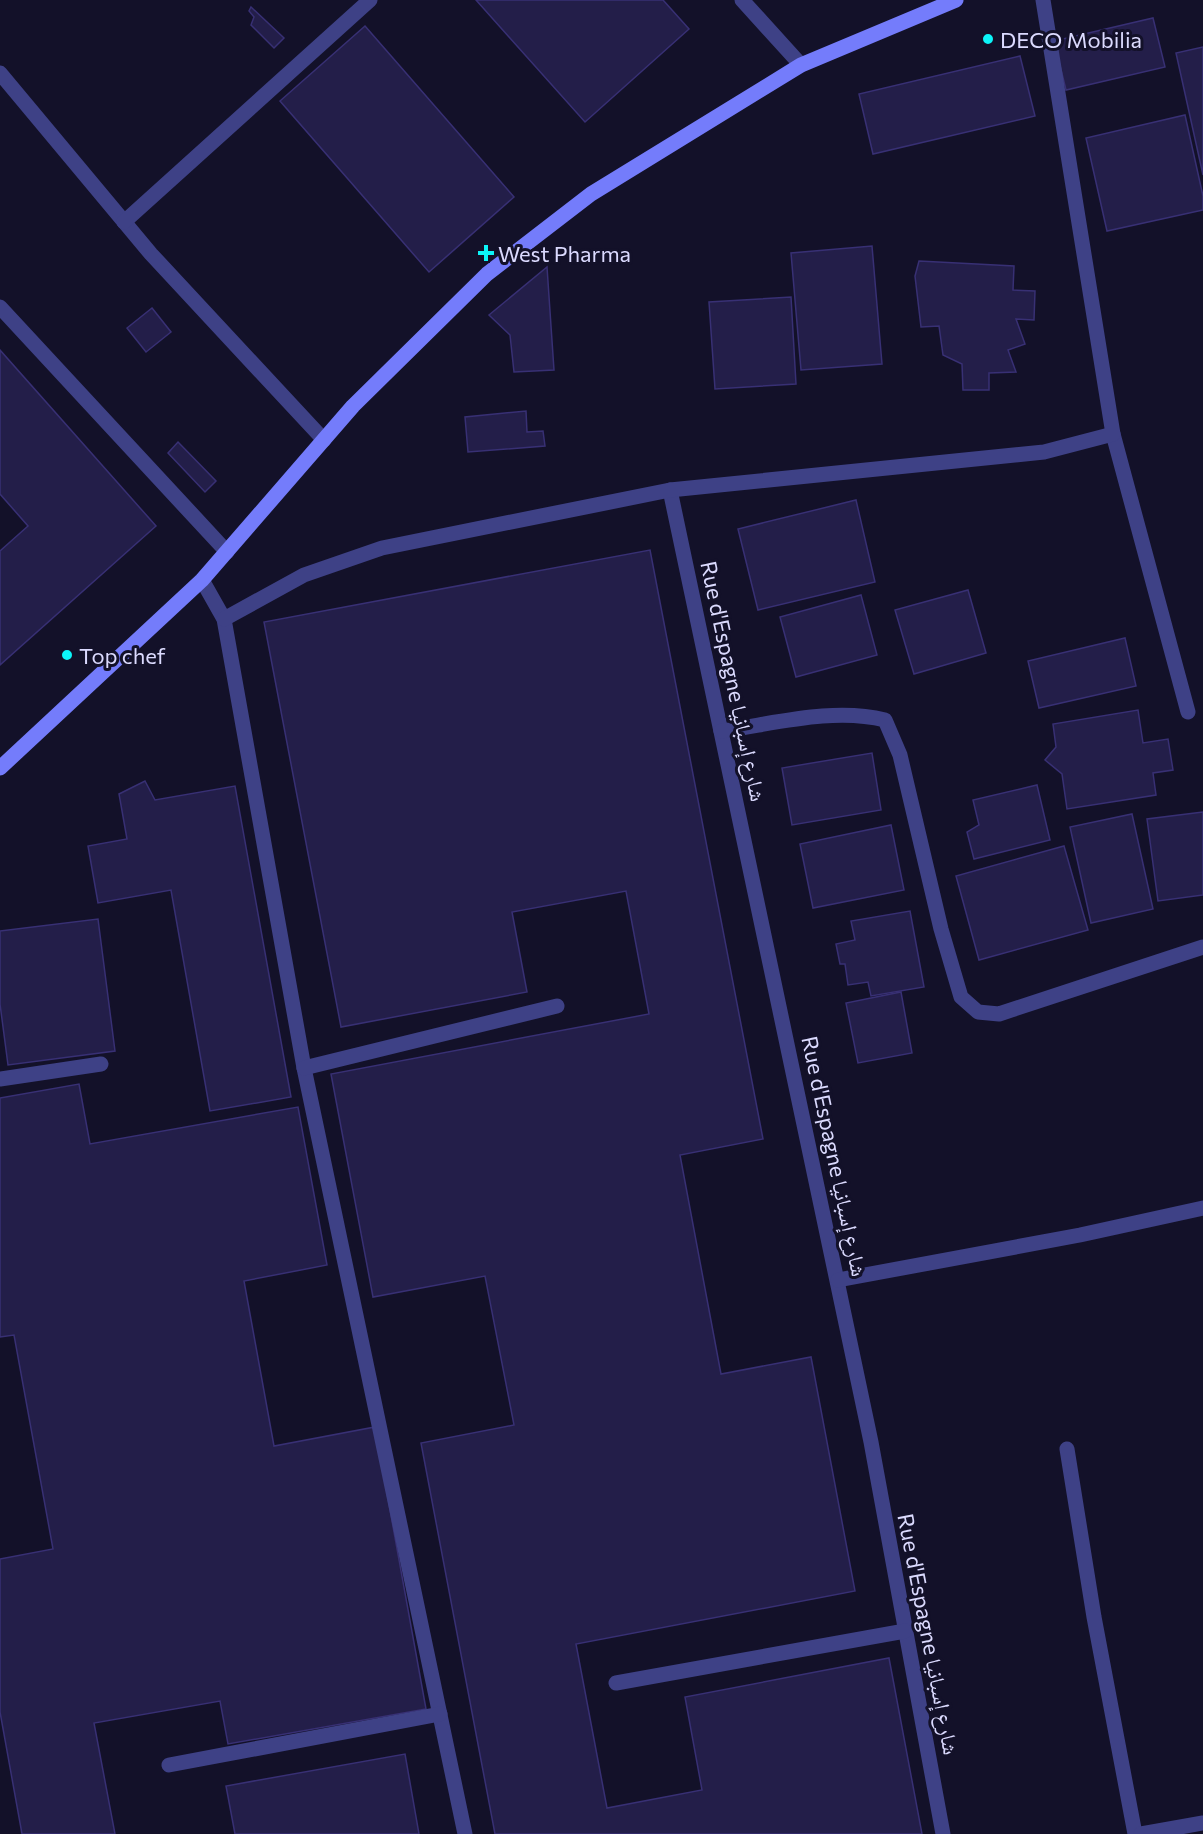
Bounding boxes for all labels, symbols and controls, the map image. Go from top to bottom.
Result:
place label: DECO Mobilia [1000,26,1142,53]
marker: DECO Mobilia [981,32,995,46]
place label: West Pharma [498,240,631,267]
marker: West Pharma [479,246,493,260]
street label: Rue d'Espagne شارع إسبانيا [693,558,773,804]
place label: Top chef [79,642,166,669]
marker: Top chef [60,648,74,662]
street label: Rue d'Espagne شارع إسبانيا [794,1033,874,1279]
street label: Rue d'Espagne شارع إسبانيا [890,1511,966,1757]

